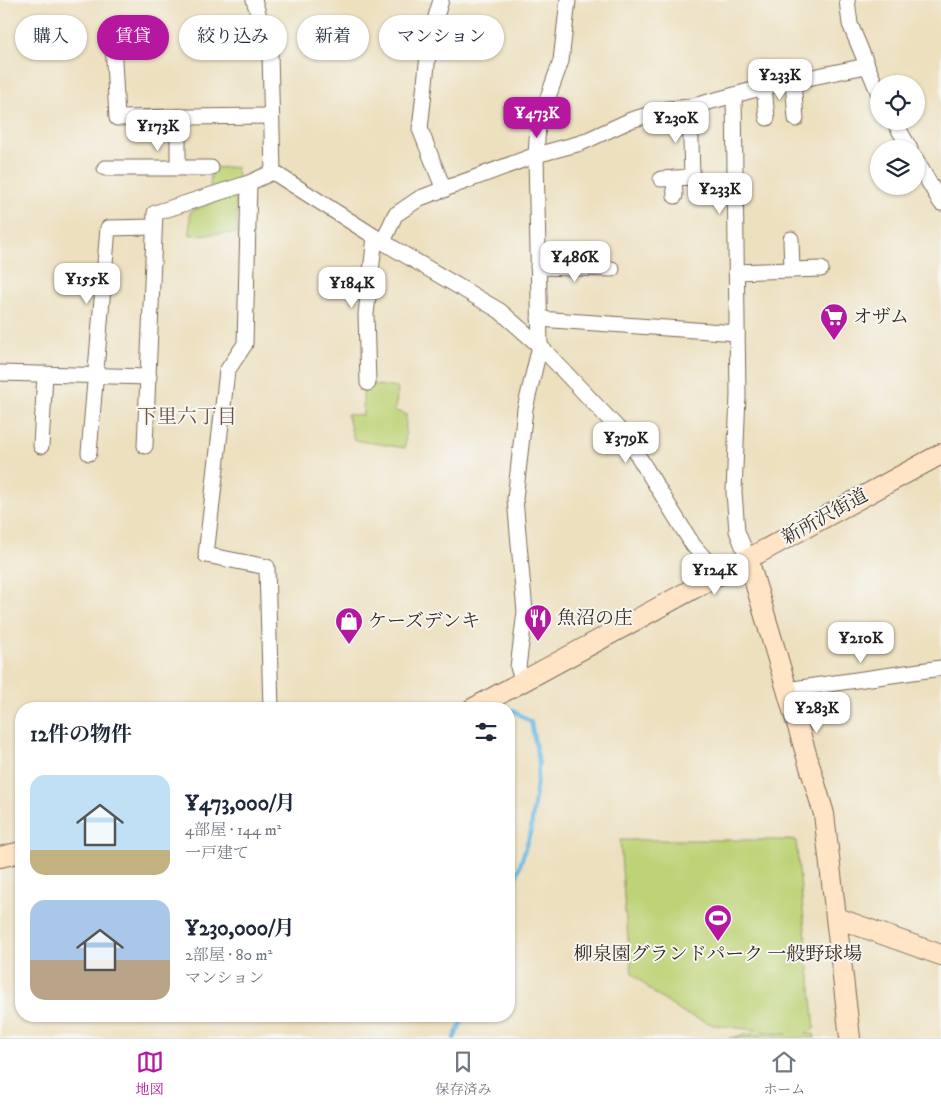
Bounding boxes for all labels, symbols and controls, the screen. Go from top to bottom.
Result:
chip: 購入 [15,15,87,60]
chip: 賃貸 [97,15,169,60]
chip: 絞り込み [179,15,287,60]
chip: 新着 [297,15,369,60]
chip: マンション [379,15,504,60]
pin: ¥233K [745,58,815,101]
text: ¥233K [759,65,801,85]
map controls [870,75,925,195]
button: locate [870,75,925,130]
pin: ¥473K [502,96,572,139]
pin: ¥230K [641,102,711,144]
text: ¥473K [514,103,560,123]
text: ¥230K [654,108,698,128]
pin: ¥173K [123,110,193,152]
text: ¥173K [137,116,179,136]
button: layers [870,140,925,195]
pin: ¥233K [685,172,755,215]
text: ¥233K [699,179,741,199]
pin: ¥486K [540,240,610,283]
text: ¥486K [551,247,599,267]
pin: ¥155K [52,262,122,305]
pin: ¥184K [317,266,387,309]
text: ¥155K [65,269,109,289]
text: ¥184K [329,273,375,293]
supermarket icon: オザム [819,302,849,341]
place label: オザム [853,306,909,329]
district label: 下里六丁目 [137,405,237,430]
pin: ¥379K [591,422,661,464]
text: ¥379K [604,428,648,448]
street label: 新所沢街道 [778,484,872,550]
pin: ¥124K [680,554,750,596]
text: ¥124K [693,560,737,580]
restaurant icon: 魚沼の庄 [523,603,553,642]
shop icon: ケーズデンキ [334,606,364,645]
place label: 魚沼の庄 [557,607,633,630]
place label: ケーズデンキ [368,610,480,633]
pin: ¥210K [826,622,896,664]
text: ¥210K [839,628,883,648]
pin: ¥283K [782,692,852,734]
text: ¥283K [795,698,839,718]
icon: filters [472,718,500,746]
text: 12件の物件 [30,722,132,748]
text: ¥473,000/月 [185,791,296,817]
icon: home [70,795,130,855]
text: 4部屋 · 144 m² [185,820,281,840]
text: 一戸建て [185,843,249,863]
sports icon: 柳泉園グランドパーク 一般野球場 [703,903,733,942]
text: ¥230,000/月 [185,916,295,942]
icon: home [70,920,130,980]
place label: 柳泉園グランドパーク 一般野球場 [574,943,862,966]
text: 2部屋 · 80 m² [185,945,272,965]
text: マンション [185,968,264,988]
tab: 地図 [136,1048,164,1099]
tab: 保存済み [435,1048,491,1099]
tab: ホーム [763,1048,805,1099]

